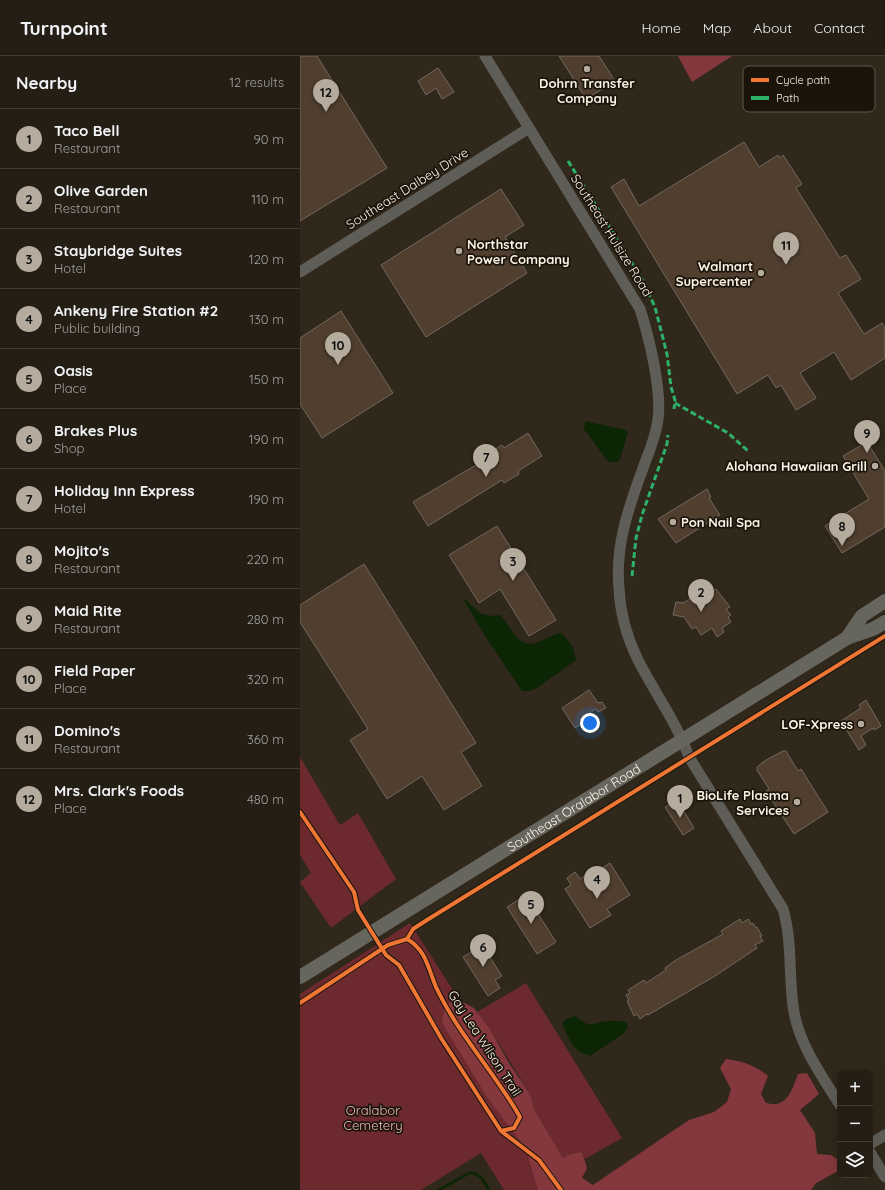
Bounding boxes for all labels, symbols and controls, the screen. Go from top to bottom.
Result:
text: Turnpoint [20,16,108,40]
text: Home [642,19,681,37]
text: Map [703,19,731,37]
text: About [753,19,792,37]
text: Contact [814,19,865,37]
marker: Dohrn Transfer Company [582,64,592,74]
legend [743,66,875,112]
text: Nearby [16,72,77,93]
text: Cycle path [776,73,830,87]
text: 12 results [229,74,284,90]
place label: Dohrn Transfer Company [539,75,635,106]
pin: 12 [313,79,339,112]
text: Path [776,91,799,105]
text: Taco Bell [54,121,119,140]
text: 1 [26,131,32,147]
text: 90 m [254,131,284,147]
text: Restaurant [54,140,120,156]
street label: Southeast Dalbey Drive [343,144,471,232]
street label: Southeast Hulsize Road [568,171,656,299]
text: Olive Garden [54,181,148,200]
text: 2 [25,191,33,207]
text: 110 m [251,191,284,207]
text: Restaurant [54,200,120,216]
pin: 11 [773,232,799,265]
place label: Northstar Power Company [467,236,570,267]
text: Staybridge Suites [54,241,182,260]
marker: Northstar Power Company [454,246,464,256]
text: 3 [26,251,32,267]
text: 120 m [249,251,284,267]
place label: Walmart Supercenter [676,258,753,289]
text: Hotel [54,260,86,276]
marker: Walmart Supercenter [756,268,766,278]
text: Ankeny Fire Station #2 [54,301,218,320]
text: 4 [25,311,33,327]
text: 130 m [249,311,284,327]
text: Public building [54,320,140,336]
pin: 10 [325,332,351,365]
text: Oasis [54,361,93,380]
text: 5 [25,371,33,387]
text: 150 m [249,371,284,387]
text: Place [54,380,87,396]
pin: 9 [854,420,880,453]
text: Brakes Plus [54,421,137,440]
text: 6 [25,431,33,447]
text: 190 m [249,431,284,447]
text: Shop [54,440,84,456]
pin: 7 [473,444,499,477]
place label: Alohana Hawaiian Grill [726,458,867,474]
marker: Alohana Hawaiian Grill [870,461,880,471]
text: Holiday Inn Express [54,481,195,500]
text: 7 [25,491,33,507]
text: 190 m [249,491,284,507]
text: Hotel [54,500,86,516]
pin: 8 [829,513,855,546]
place label: Pon Nail Spa [681,514,760,530]
marker: Pon Nail Spa [668,517,678,527]
text: Mojito's [54,541,109,560]
pin: 3 [500,548,526,581]
text: 8 [25,551,33,567]
text: 220 m [246,551,284,567]
text: Restaurant [54,560,120,576]
pin: 2 [688,579,714,612]
text: Maid Rite [54,601,122,620]
text: 9 [25,611,33,627]
text: 280 m [247,611,284,627]
text: Restaurant [54,620,120,636]
text: Field Paper [54,661,136,680]
text: 10 [22,671,36,687]
text: 320 m [247,671,284,687]
text: Place [54,680,87,696]
your location [580,713,600,733]
place label: LOF-Xpress [781,716,853,732]
marker: LOF-Xpress [856,719,866,729]
text: Domino's [54,721,120,740]
text: 11 [24,731,34,747]
text: 360 m [247,731,284,747]
text: Restaurant [54,740,120,756]
street label: Southeast Oralabor Road [504,760,643,855]
text: Mrs. Clark's Foods [54,781,184,800]
pin: 1 [667,785,693,818]
place label: BioLife Plasma Services [696,787,789,818]
text: 12 [23,791,35,807]
text: 480 m [247,791,284,807]
marker: BioLife Plasma Services [792,797,802,807]
text: Place [54,800,87,816]
pin: 4 [584,866,610,899]
pin: 5 [518,891,544,924]
pin: 6 [470,934,496,967]
street label: Gay Lea Wilson Trail [445,987,525,1099]
map controls [837,1070,873,1178]
button: + [837,1070,873,1106]
park label: Oralabor Cemetery [343,1102,403,1133]
button: − [837,1106,873,1142]
button: layers [837,1142,873,1178]

